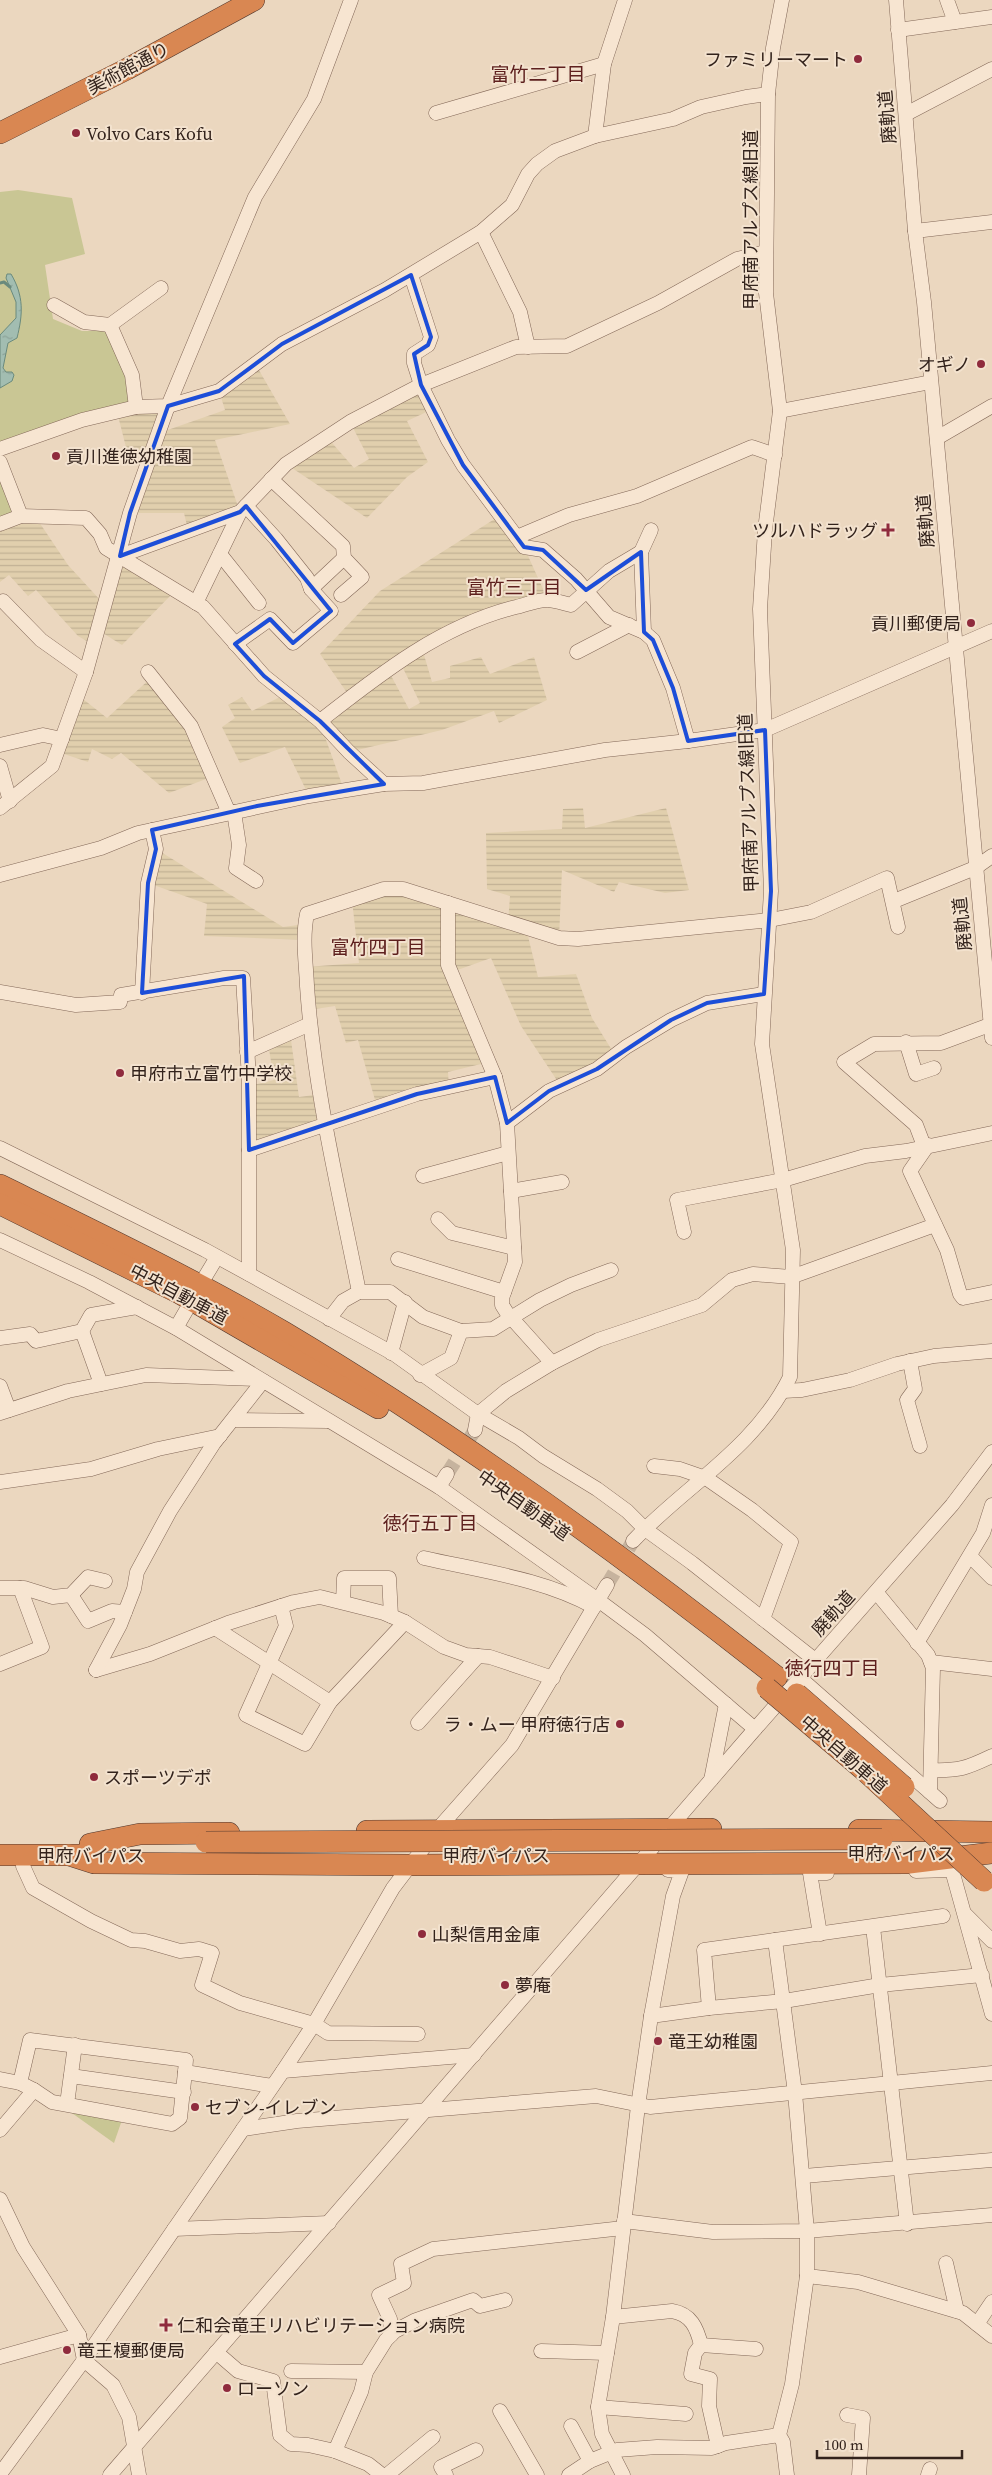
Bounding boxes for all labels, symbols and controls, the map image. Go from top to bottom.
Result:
street label: 美術館通り [82,36,174,100]
place label: ファミリーマート [704,47,848,72]
marker: ファミリーマート [852,53,864,65]
district label: 富竹二丁目 [490,61,586,87]
street label: 廃軌道 [872,89,902,145]
place label: Volvo Cars Kofu [86,121,213,146]
marker: Volvo Cars Kofu [70,127,82,139]
street label: 甲府南アルプス線旧道 [738,130,763,310]
place label: オギノ [918,352,971,377]
marker: オギノ [975,358,987,370]
place label: 貢川進徳幼稚園 [66,444,192,469]
marker: 貢川進徳幼稚園 [50,450,62,462]
street label: 廃軌道 [910,493,940,549]
place label: ツルハドラッグ [752,518,878,543]
marker: ツルハドラッグ [882,524,894,536]
district label: 富竹三丁目 [466,574,562,600]
place label: 貢川郵便局 [871,611,961,636]
marker: 貢川郵便局 [965,617,977,629]
street label: 甲府南アルプス線旧道 [732,713,764,893]
street label: 廃軌道 [947,896,977,952]
district label: 富竹四丁目 [330,934,426,960]
place label: 甲府市立富竹中学校 [130,1061,292,1086]
marker: 甲府市立富竹中学校 [114,1067,126,1079]
street label: 中央自動車道 [125,1258,233,1330]
street label: 中央自動車道 [473,1464,575,1546]
district label: 徳行五丁目 [382,1510,478,1536]
street label: 廃軌道 [806,1585,860,1641]
district label: 徳行四丁目 [784,1655,880,1681]
street label: 中央自動車道 [795,1709,893,1799]
place label: ラ・ムー 甲府徳行店 [444,1712,610,1737]
marker: ラ・ムー 甲府徳行店 [614,1718,626,1730]
place label: スポーツデポ [104,1765,212,1790]
marker: スポーツデポ [88,1771,100,1783]
street label: 甲府バイパス [847,1841,955,1866]
street label: 甲府バイパス [37,1843,145,1868]
street label: 甲府バイパス [442,1843,550,1868]
place label: 山梨信用金庫 [432,1922,540,1947]
marker: 山梨信用金庫 [416,1928,428,1940]
place label: 夢庵 [515,1973,551,1998]
marker: 夢庵 [499,1979,511,1991]
place label: 竜王幼稚園 [668,2029,758,2054]
marker: 竜王幼稚園 [652,2035,664,2047]
place label: セブン-イレブン [205,2095,337,2120]
marker: セブン-イレブン [189,2101,201,2113]
place label: 仁和会竜王リハビリテーション病院 [177,2313,465,2338]
marker: 仁和会竜王リハビリテーション病院 [159,2318,173,2332]
place label: 竜王榎郵便局 [77,2338,185,2363]
marker: 竜王榎郵便局 [61,2344,73,2356]
place label: ローソン [237,2376,309,2401]
marker: ローソン [221,2382,233,2394]
scale bar [817,2428,962,2460]
text: 100 m [824,2434,864,2455]

